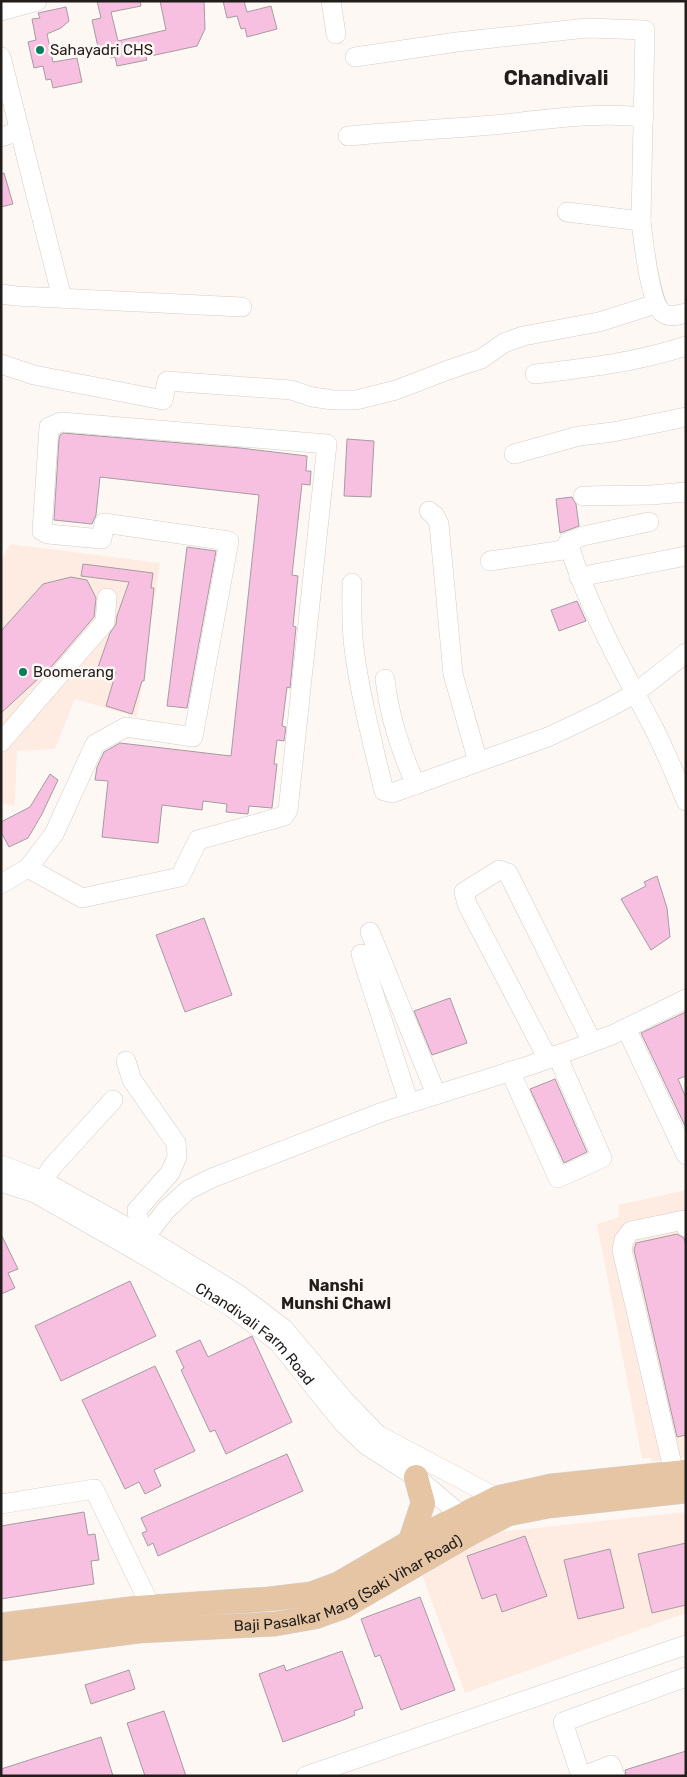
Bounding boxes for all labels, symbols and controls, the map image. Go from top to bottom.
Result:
place label: Sahayadri CHS [50,41,153,59]
marker: Sahayadri CHS [34,44,46,56]
district label: Chandivali [504,66,608,90]
place label: Boomerang [33,663,114,681]
marker: Boomerang [17,666,29,678]
district label: Nanshi Munshi Chawl [281,1276,391,1313]
street label: Chandivali Farm Road [192,1279,318,1389]
street label: Baji Pasalkar Marg (Saki Vihar Road) [233,1531,465,1635]

